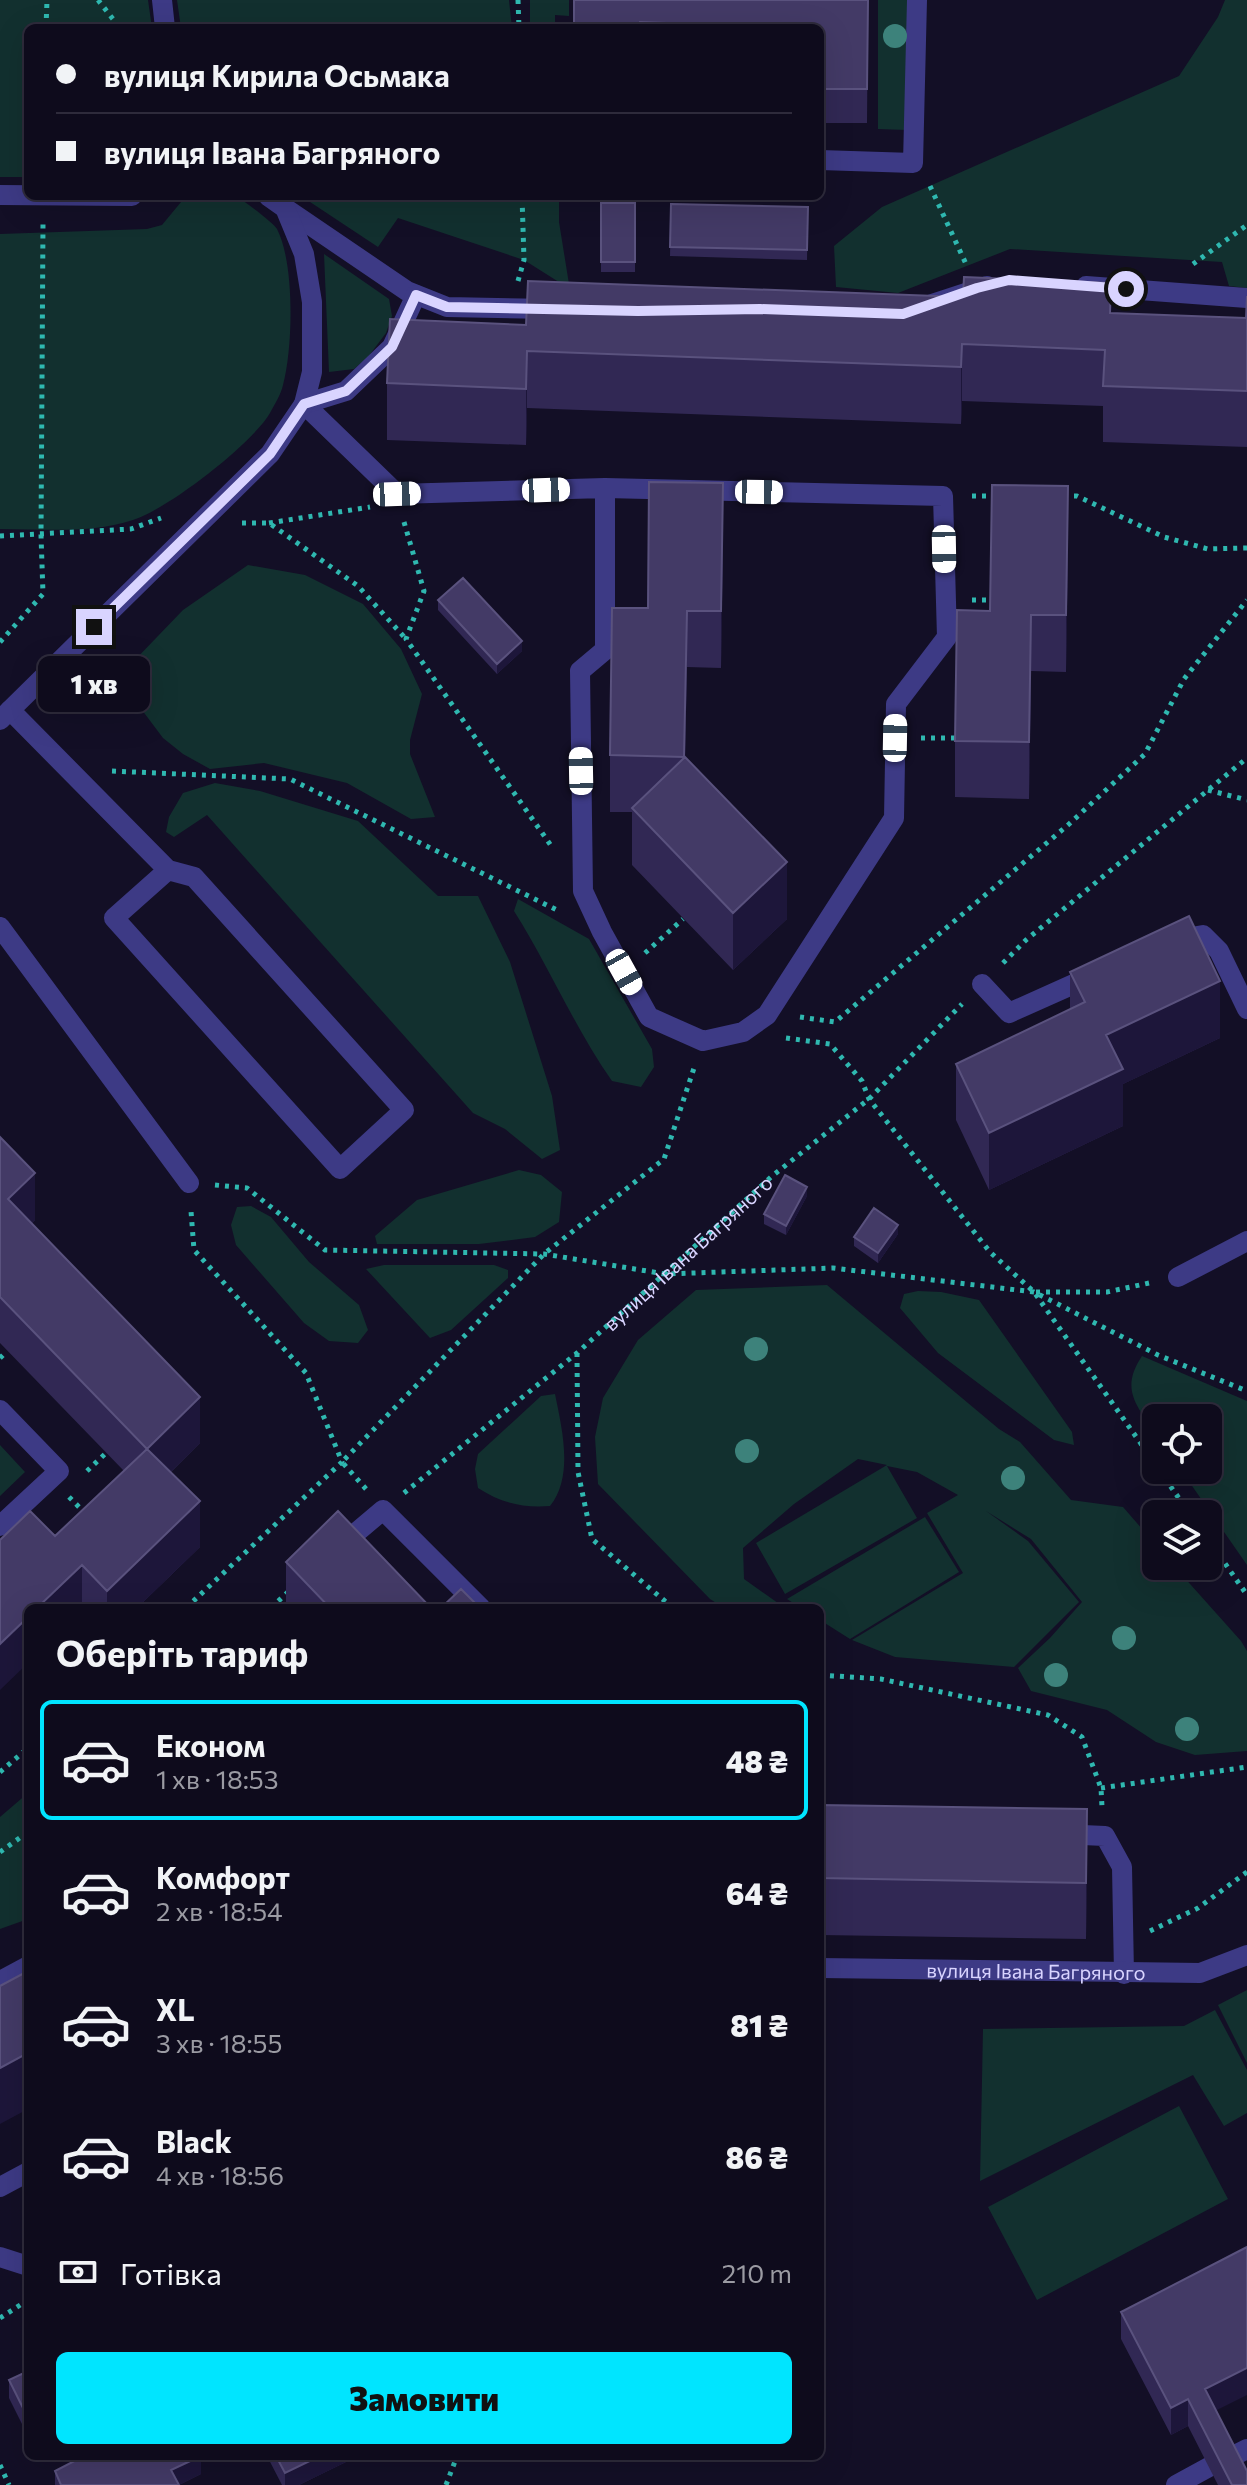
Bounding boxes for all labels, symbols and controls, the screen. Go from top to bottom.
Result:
text: вулиця Кирила Осьмака [104,56,450,93]
text: вулиця Івана Багряного [104,133,440,170]
route start [1108,271,1144,307]
car [522,477,570,503]
car [735,480,783,504]
car [373,481,421,507]
car [932,525,956,573]
route end [76,609,112,645]
callout: 1 хв [38,655,150,711]
text: 1 хв [71,668,117,699]
car [883,714,907,762]
car [569,747,593,795]
car [602,945,646,999]
street label: вулиця Івана Багряного [598,1170,777,1335]
map controls [1142,1404,1222,1580]
button: locate [1142,1404,1222,1484]
button: layers [1142,1500,1222,1580]
text: Оберіть тариф [56,1630,308,1674]
icon: car [60,1724,132,1796]
text: Економ [156,1726,265,1763]
text: 48 ₴ [726,1742,788,1779]
text: 1 хв · 18:53 [156,1763,279,1794]
icon: car [60,1856,132,1928]
text: Комфорт [156,1858,290,1895]
text: 64 ₴ [726,1874,788,1911]
text: 2 хв · 18:54 [156,1895,283,1926]
street label: вулиця Івана Багряного [926,1957,1146,1984]
icon: car [60,1988,132,2060]
text: XL [156,1990,195,2027]
text: 81 ₴ [730,2006,788,2043]
text: 3 хв · 18:55 [156,2027,282,2058]
icon: car [60,2120,132,2192]
text: Black [156,2122,232,2159]
text: 86 ₴ [726,2138,788,2175]
text: 4 хв · 18:56 [156,2159,284,2190]
icon: cash [56,2250,100,2294]
text: Готівка [120,2254,222,2291]
text: 210 m [722,2257,792,2288]
button: Замовити [56,2352,792,2444]

